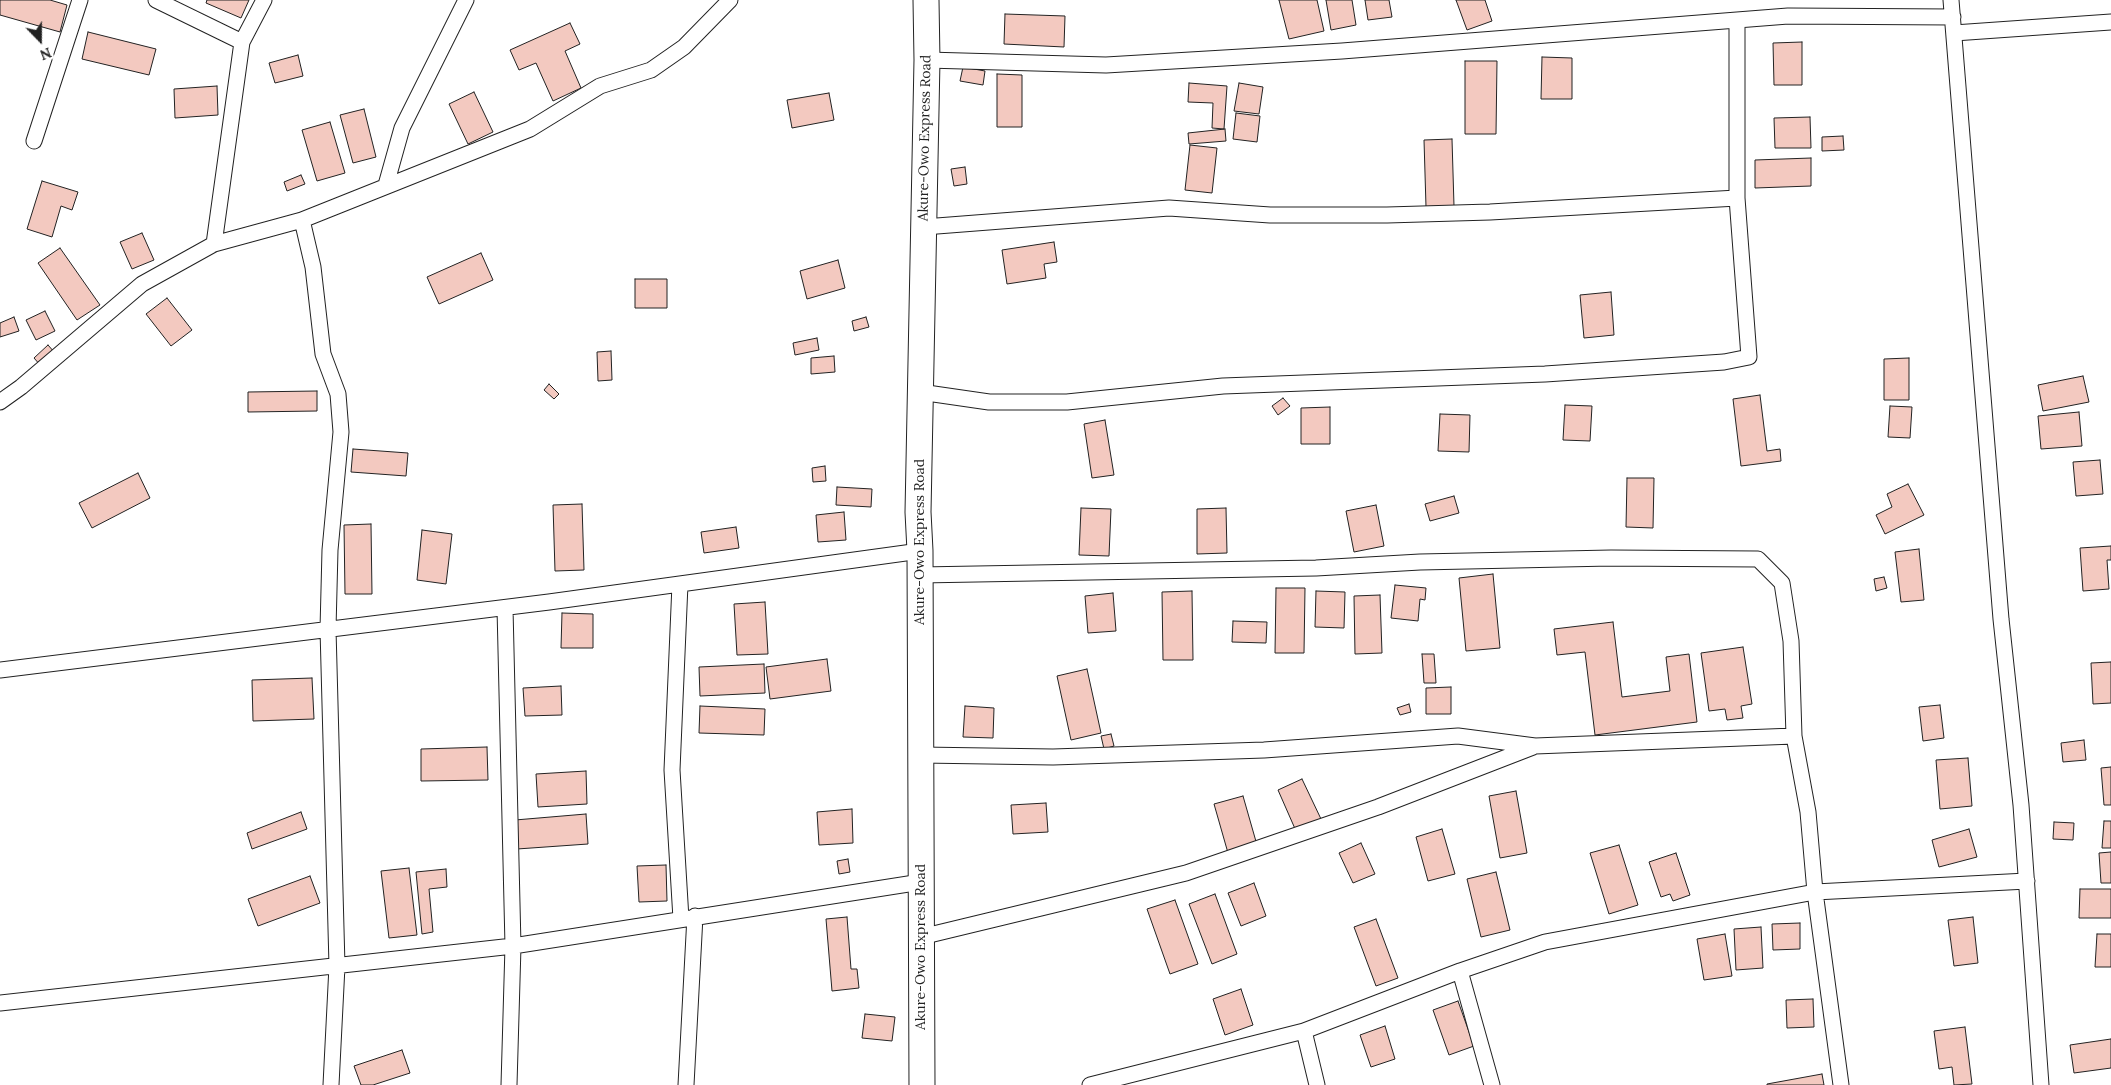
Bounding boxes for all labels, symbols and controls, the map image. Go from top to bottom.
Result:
north arrow [15,15,65,65]
text: N [37,44,54,64]
street label: Akure-Owo Express Road [915,55,935,221]
street label: Akure-Owo Express Road [912,459,928,625]
street label: Akure-Owo Express Road [913,864,929,1030]

